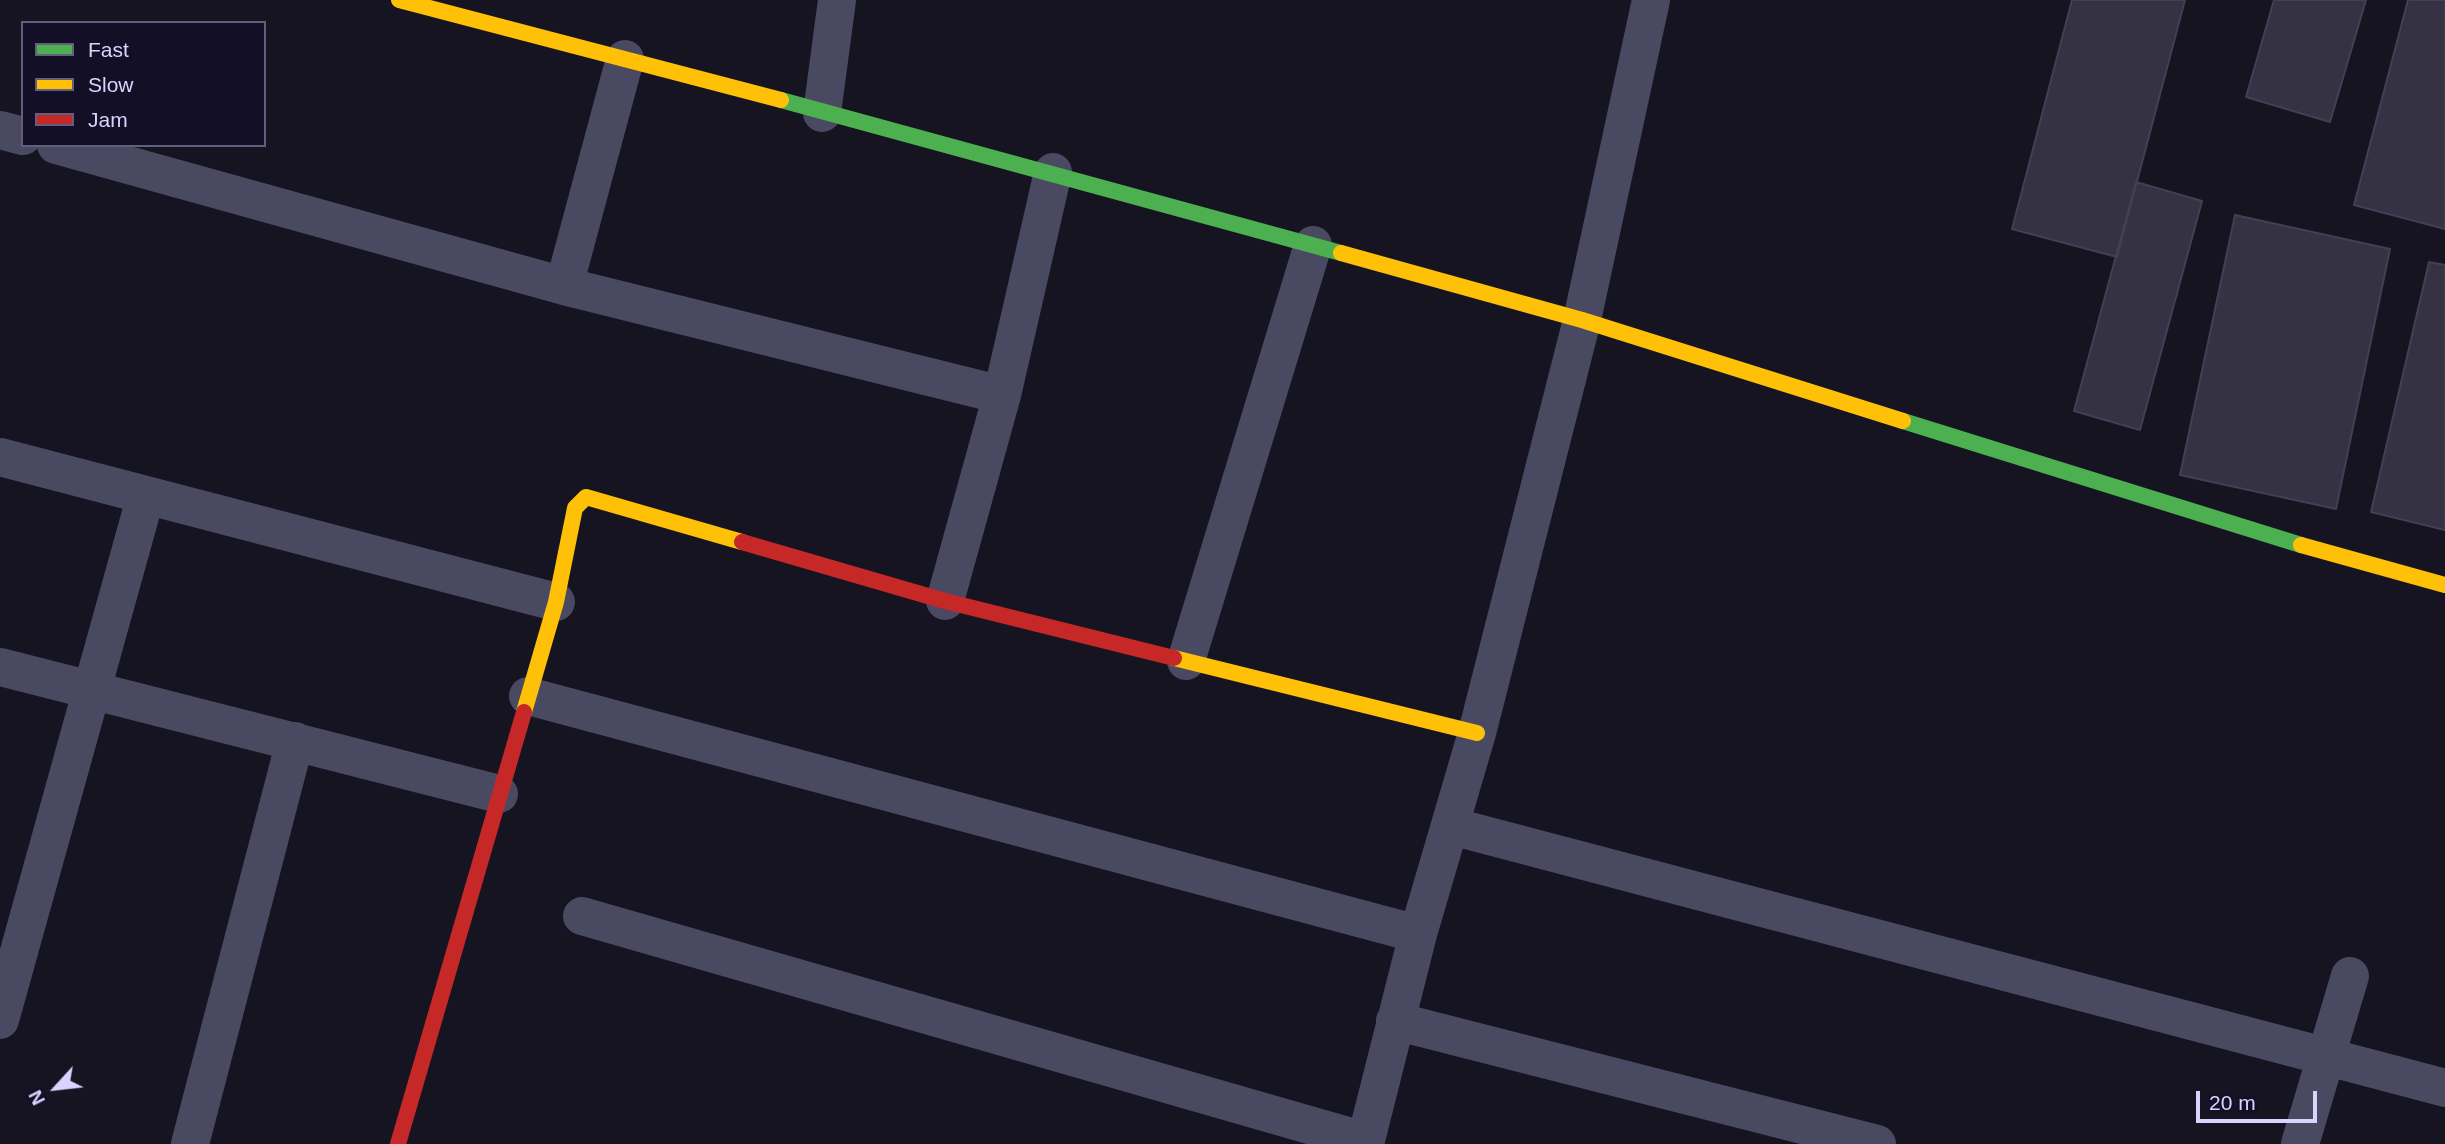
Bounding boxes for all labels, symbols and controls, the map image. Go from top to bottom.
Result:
legend [21,21,266,147]
text: Fast [88,38,129,61]
text: Slow [88,73,134,96]
text: Jam [88,108,128,131]
north arrow [21,1053,91,1123]
scale bar [2200,1078,2321,1122]
text: N [24,1087,49,1109]
text: 20 m [2209,1091,2256,1114]

